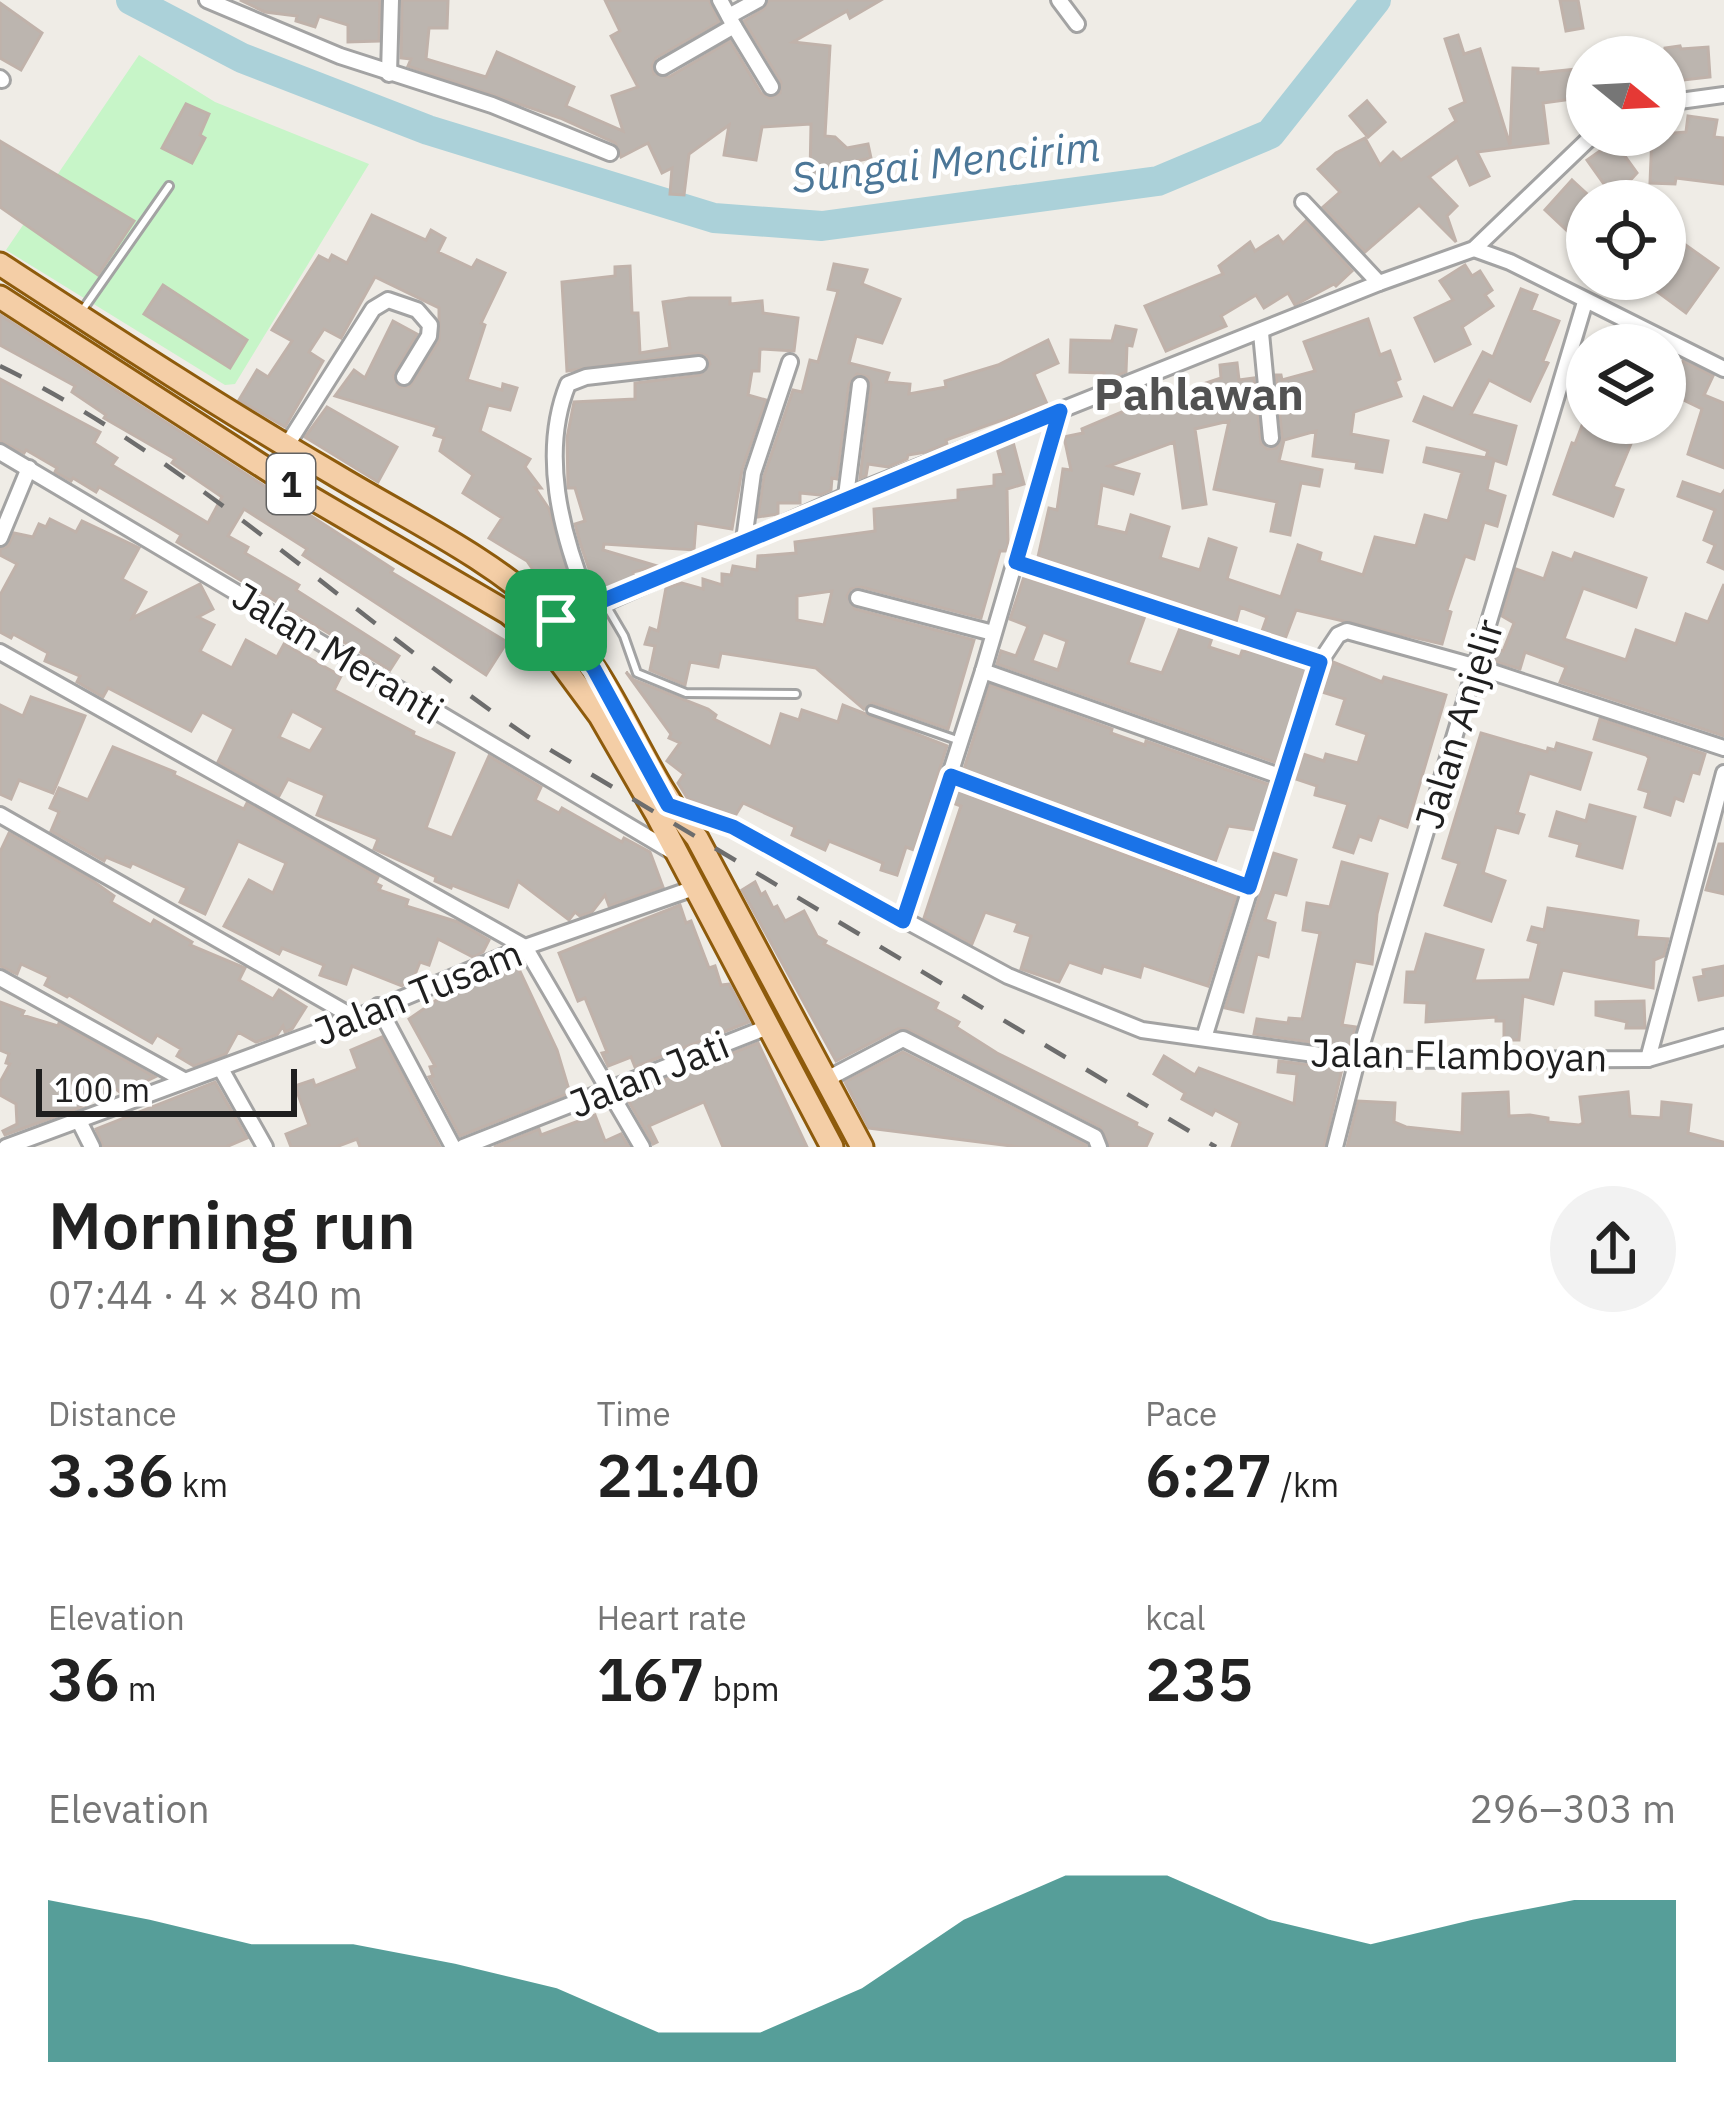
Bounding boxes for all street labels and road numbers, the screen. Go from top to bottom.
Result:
road number: 1 [267,454,315,514]
street label: Jalan Meranti [223,570,453,736]
street label: Jalan Anjelir [1402,613,1515,835]
street label: Jalan Tusam [306,927,529,1056]
street label: Jalan Jati [562,1018,736,1129]
street label: Jalan Flamboyan [1310,1026,1608,1083]

